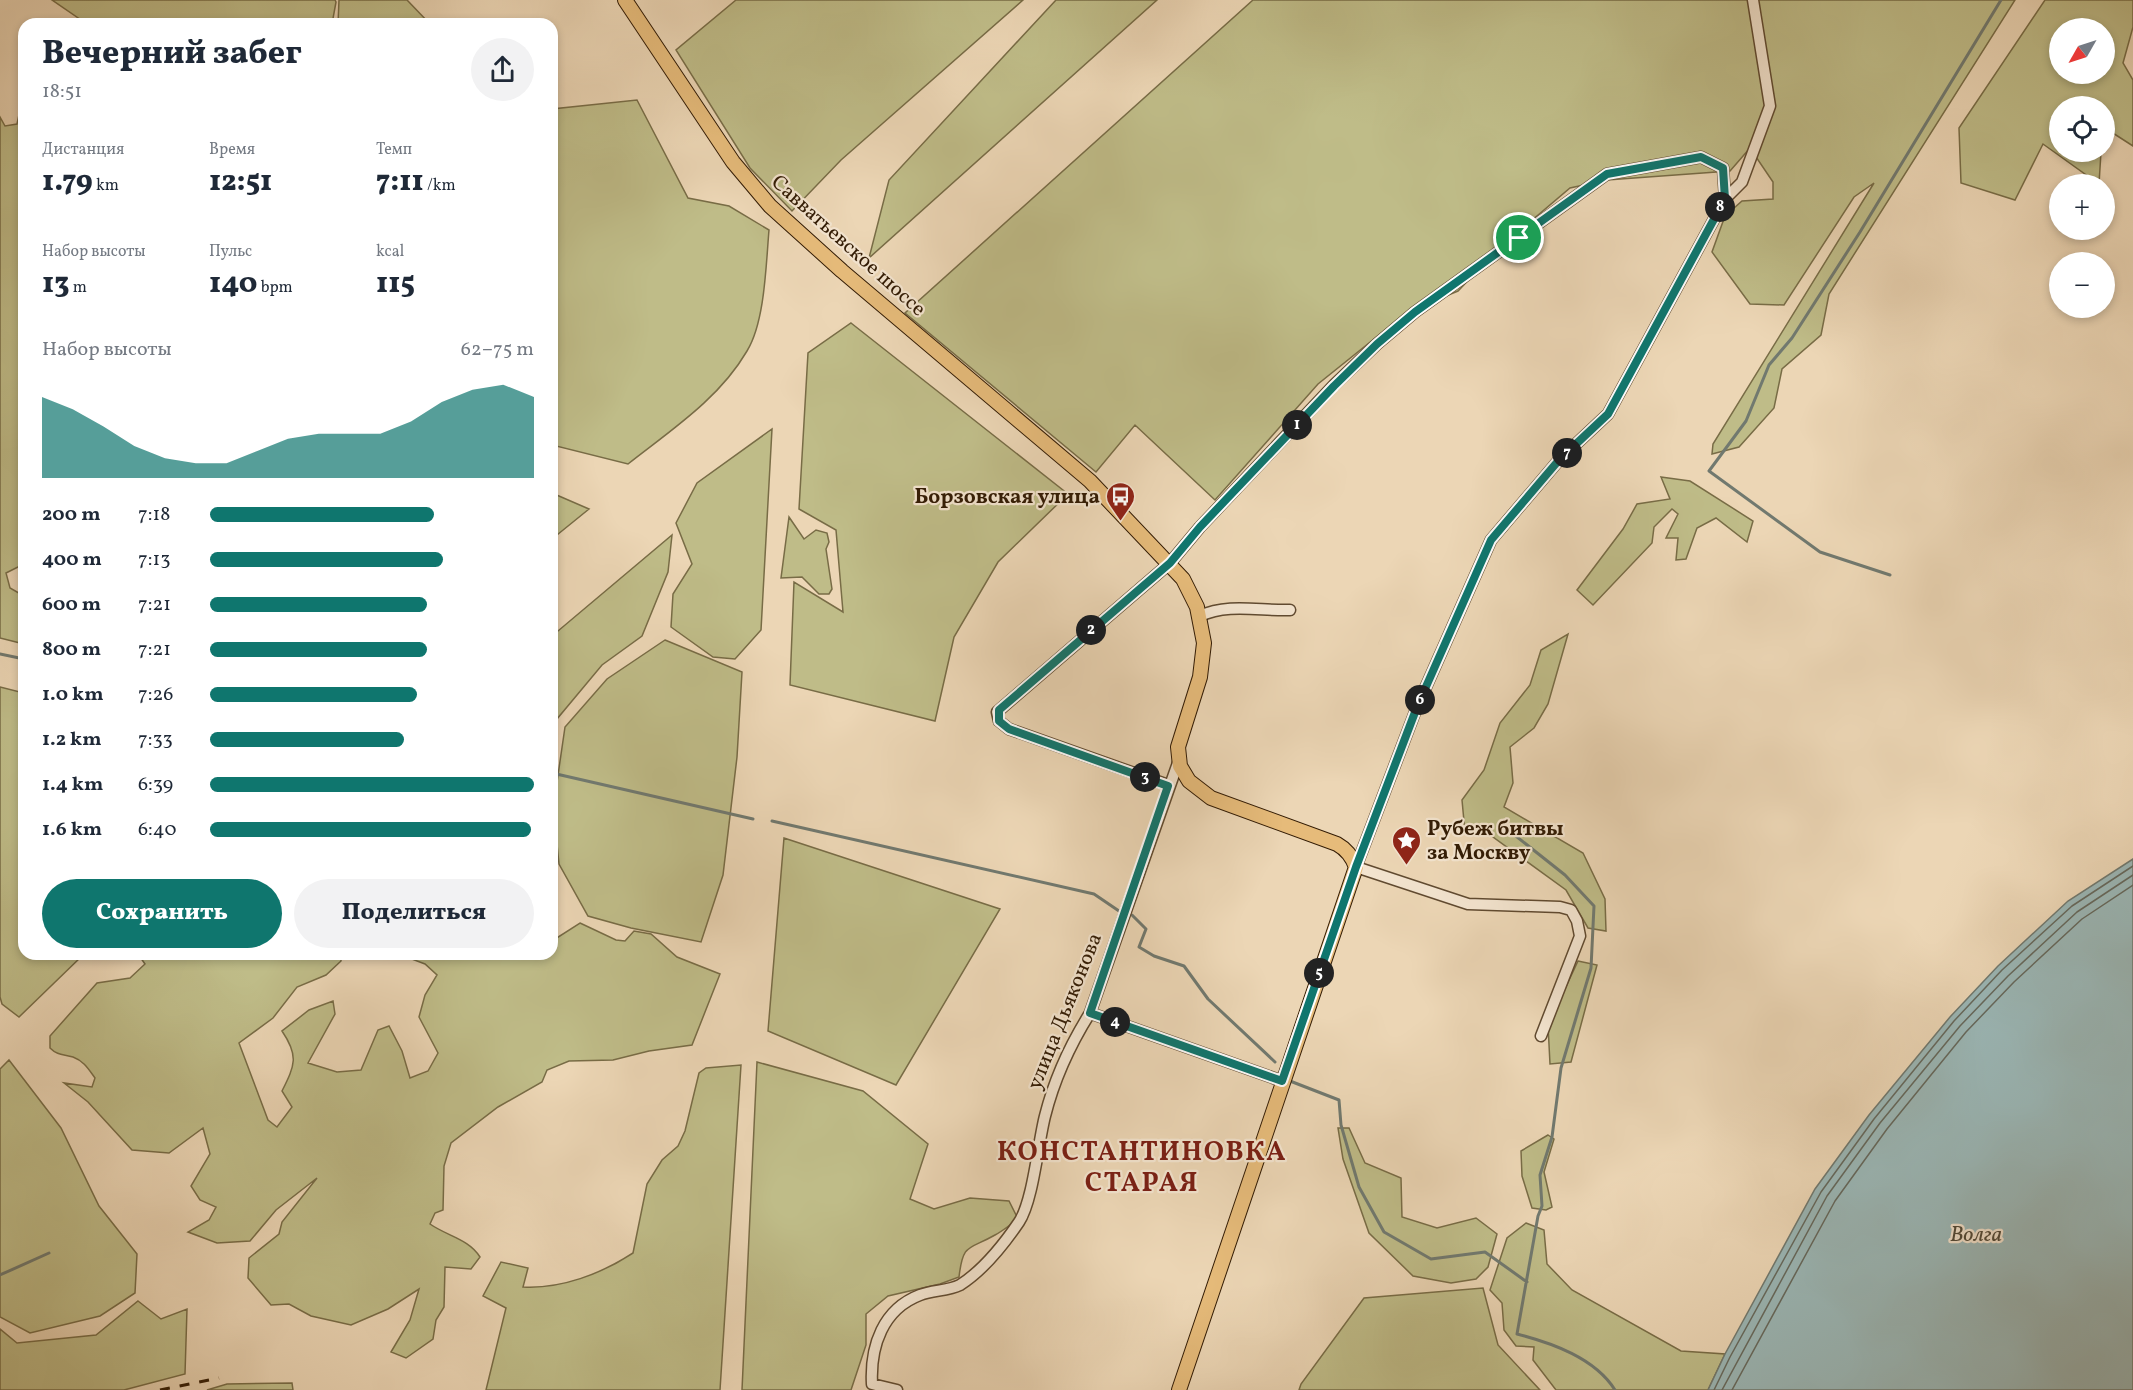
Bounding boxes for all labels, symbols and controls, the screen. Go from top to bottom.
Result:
north arrow [2049,18,2115,84]
map controls [2049,18,2115,318]
text: Вечерний забег [42,32,302,78]
button: share [471,38,534,101]
text: 18:51 [42,78,82,106]
button: locate [2049,96,2115,162]
text: Дистанция [42,139,124,161]
text: Время [209,139,255,161]
text: Темп [376,139,412,161]
text: 1.79 [42,161,93,203]
text: 12:51 [209,161,272,203]
text: 7:11 [376,161,424,203]
street label: Савватьевское шоссе [764,169,932,324]
button: + [2049,174,2115,240]
text: km [93,175,119,197]
text: /km [424,175,456,197]
pin: 8 [1705,192,1735,222]
text: 8 [1716,196,1724,218]
pin [1493,212,1544,263]
icon: arrive [1502,221,1535,254]
text: Набор высоты [42,241,146,263]
text: Пульс [209,241,252,263]
text: kcal [376,241,404,263]
button: − [2049,252,2115,318]
text: 13 [42,263,69,305]
text: 140 [209,263,257,305]
text: 115 [376,263,415,305]
text: m [69,277,87,299]
text: bpm [257,277,293,299]
text: Набор высоты [42,336,172,364]
text: 62–75 m [461,336,534,364]
pin: 1 [1282,410,1312,440]
text: 1 [1294,414,1300,436]
pin: 7 [1552,438,1582,468]
text: 7 [1563,442,1571,464]
bus stop icon: Борзовская улица [1105,480,1137,522]
place label: Борзовская улица [914,483,1100,512]
text: 200 m [42,501,100,529]
text: 7:18 [138,501,170,529]
text: 400 m [42,546,102,574]
text: 7:13 [138,546,170,574]
text: 600 m [42,591,101,619]
text: 7:21 [138,591,171,619]
pin: 2 [1076,615,1106,645]
text: 2 [1087,619,1095,641]
text: 800 m [42,636,101,664]
text: 7:21 [138,636,171,664]
text: 1.0 km [42,681,104,709]
text: 7:26 [138,681,173,709]
pin: 6 [1405,685,1435,715]
text: 6 [1416,689,1424,711]
text: 1.2 km [42,726,102,754]
text: 7:33 [138,726,173,754]
pin: 3 [1130,762,1160,792]
text: 3 [1141,766,1149,788]
text: 1.4 km [42,771,103,799]
text: 6:39 [138,771,173,799]
place label: Рубеж битвы за Москву [1427,815,1564,868]
text: 1.6 km [42,816,102,844]
text: 6:40 [138,816,176,844]
place icon: Рубеж битвы за Москву [1390,824,1422,866]
button: Сохранить [42,879,282,948]
button: Поделиться [294,879,534,948]
street label: улица Дьяконова [1021,929,1110,1094]
pin: 5 [1304,958,1334,988]
text: 5 [1315,962,1323,984]
pin: 4 [1100,1007,1130,1037]
text: 4 [1110,1011,1120,1033]
district label: КОНСТАНТИНОВКА СТАРАЯ [997,1134,1287,1203]
water label: Волга [1950,1220,2002,1251]

